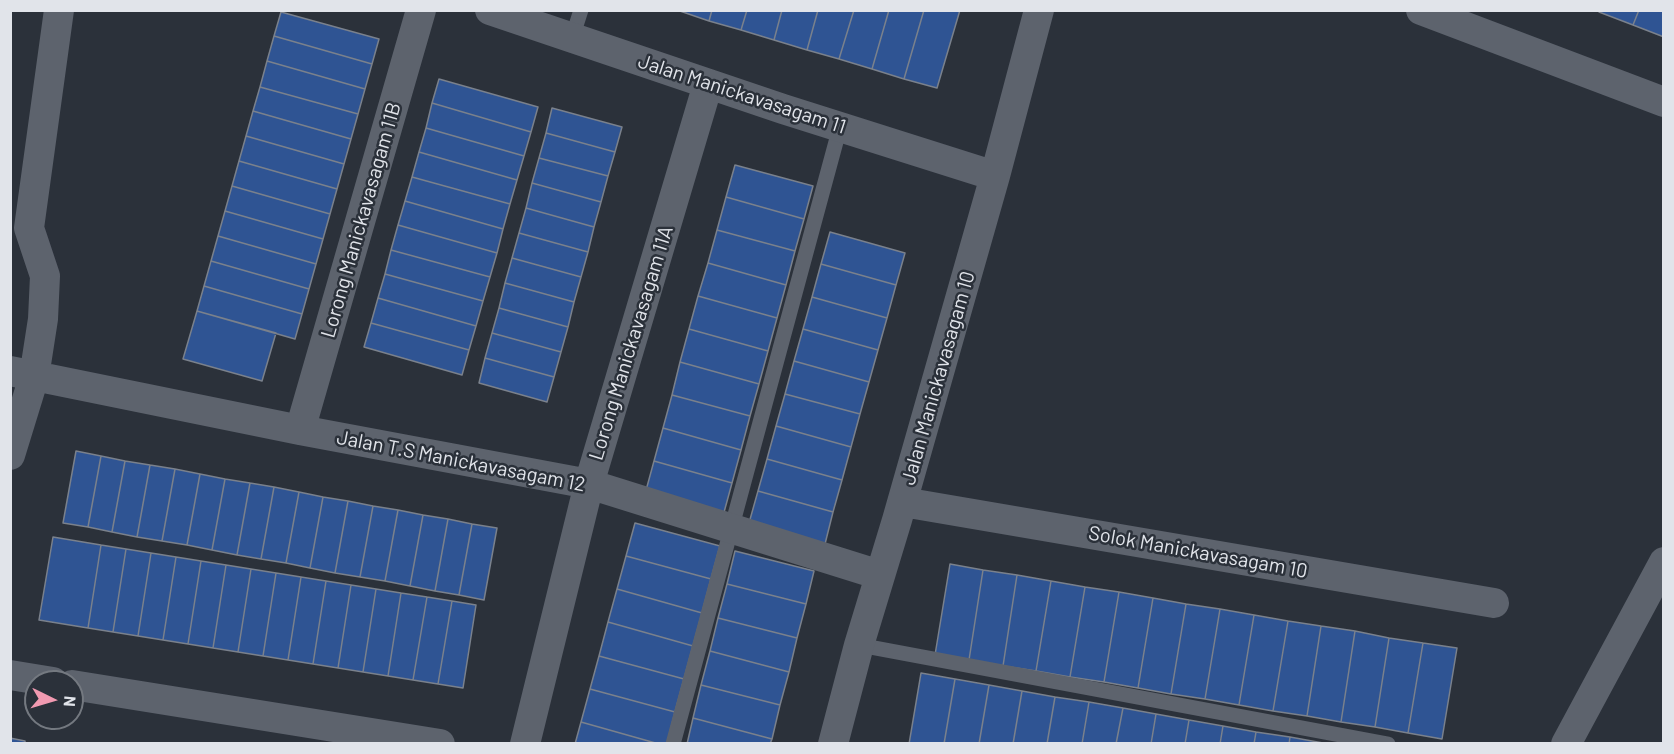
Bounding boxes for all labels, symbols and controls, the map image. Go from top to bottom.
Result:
street label: Jalan Manickavasagam 11 [635,49,849,139]
street label: Lorong Manickavasagam 11B [316,99,406,341]
street label: Lorong Manickavasagam 11A [584,223,678,463]
street label: Jalan Manickavasagam 10 [896,268,980,488]
street label: Jalan T.S Manickavasagam 12 [335,425,587,497]
street label: Solok Manickavasagam 10 [1087,521,1309,583]
north arrow [24,670,84,730]
text: N [61,695,80,708]

